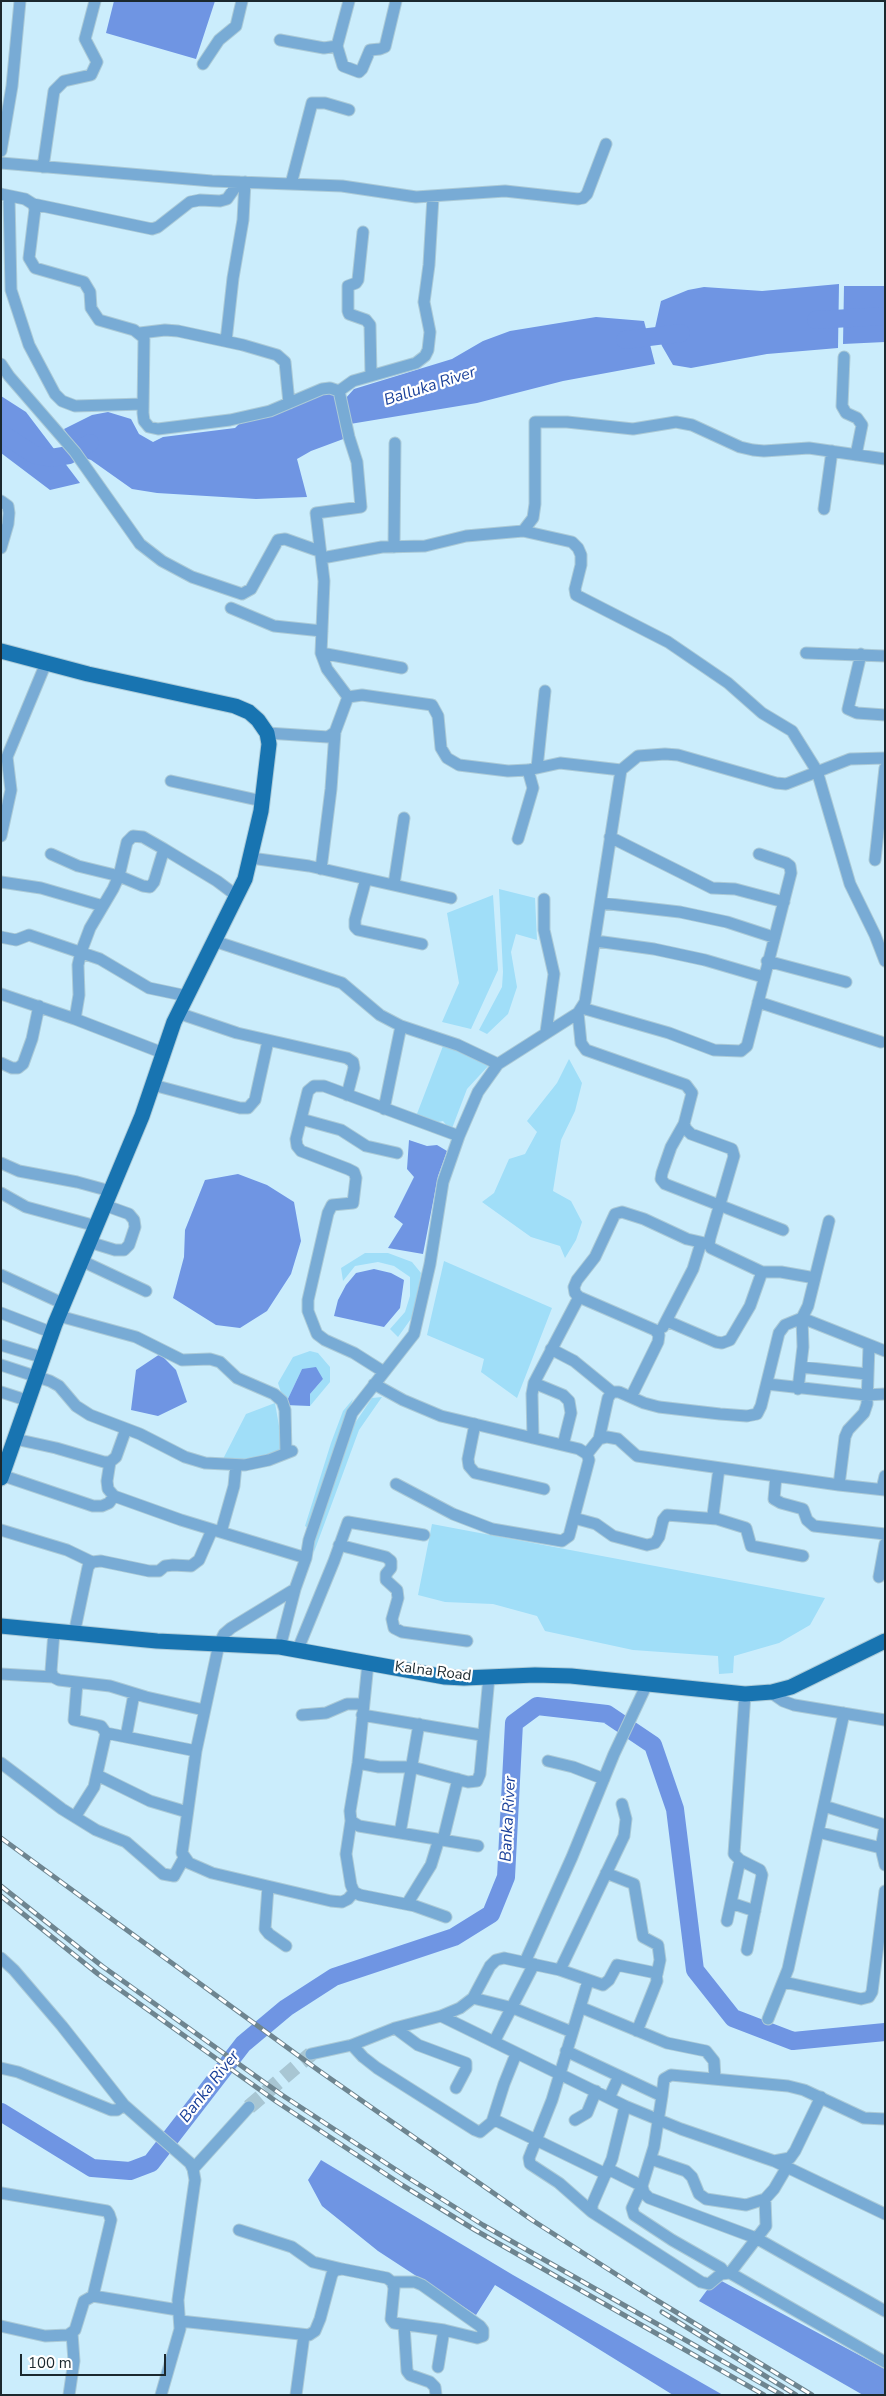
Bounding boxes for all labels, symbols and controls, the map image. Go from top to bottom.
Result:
water label: Balluka River [382,363,478,411]
street label: Kalna Road [394,1658,472,1686]
water label: Banka River [497,1776,521,1862]
water label: Banka River [176,2047,244,2127]
scale bar [22,2344,169,2376]
text: 100 m [28,2353,72,2373]

